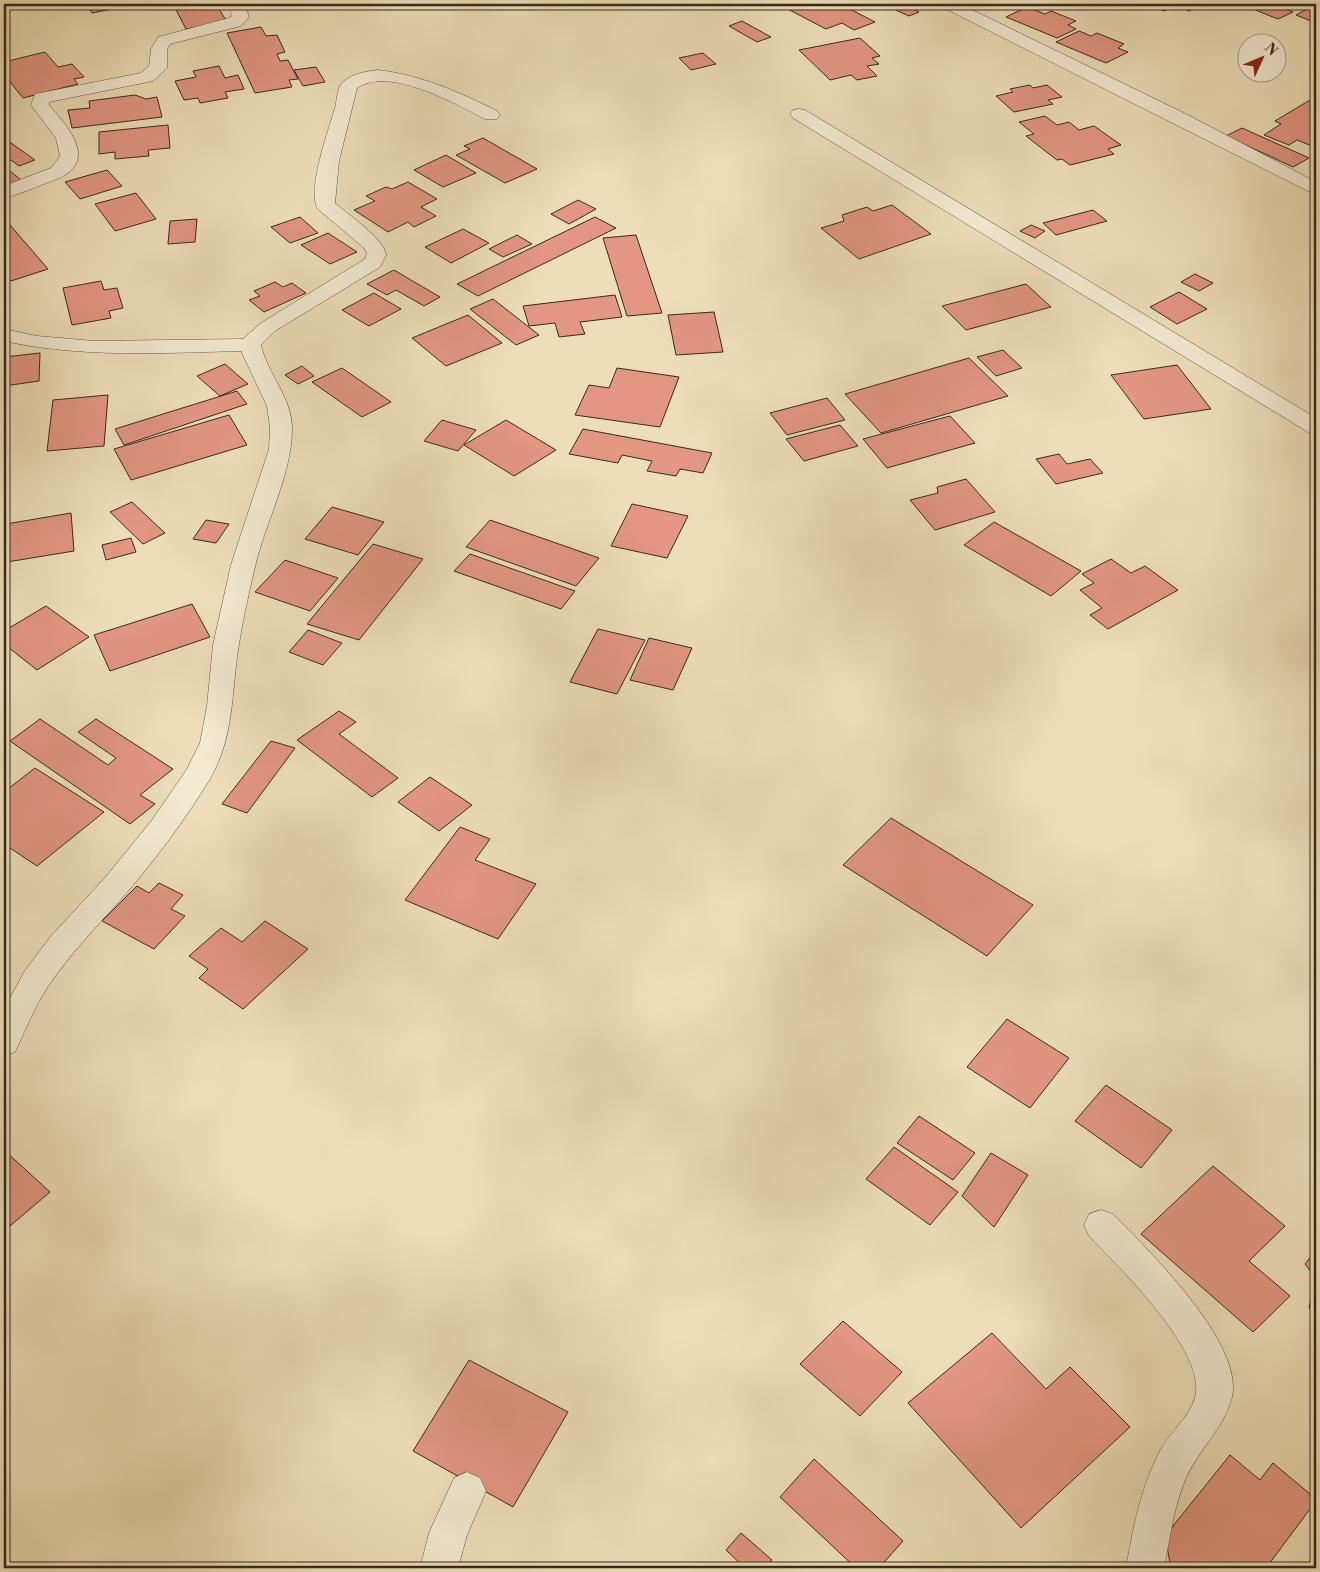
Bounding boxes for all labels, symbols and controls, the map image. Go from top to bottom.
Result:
north arrow [1238,32,1288,82]
text: N [1260,39,1281,60]

